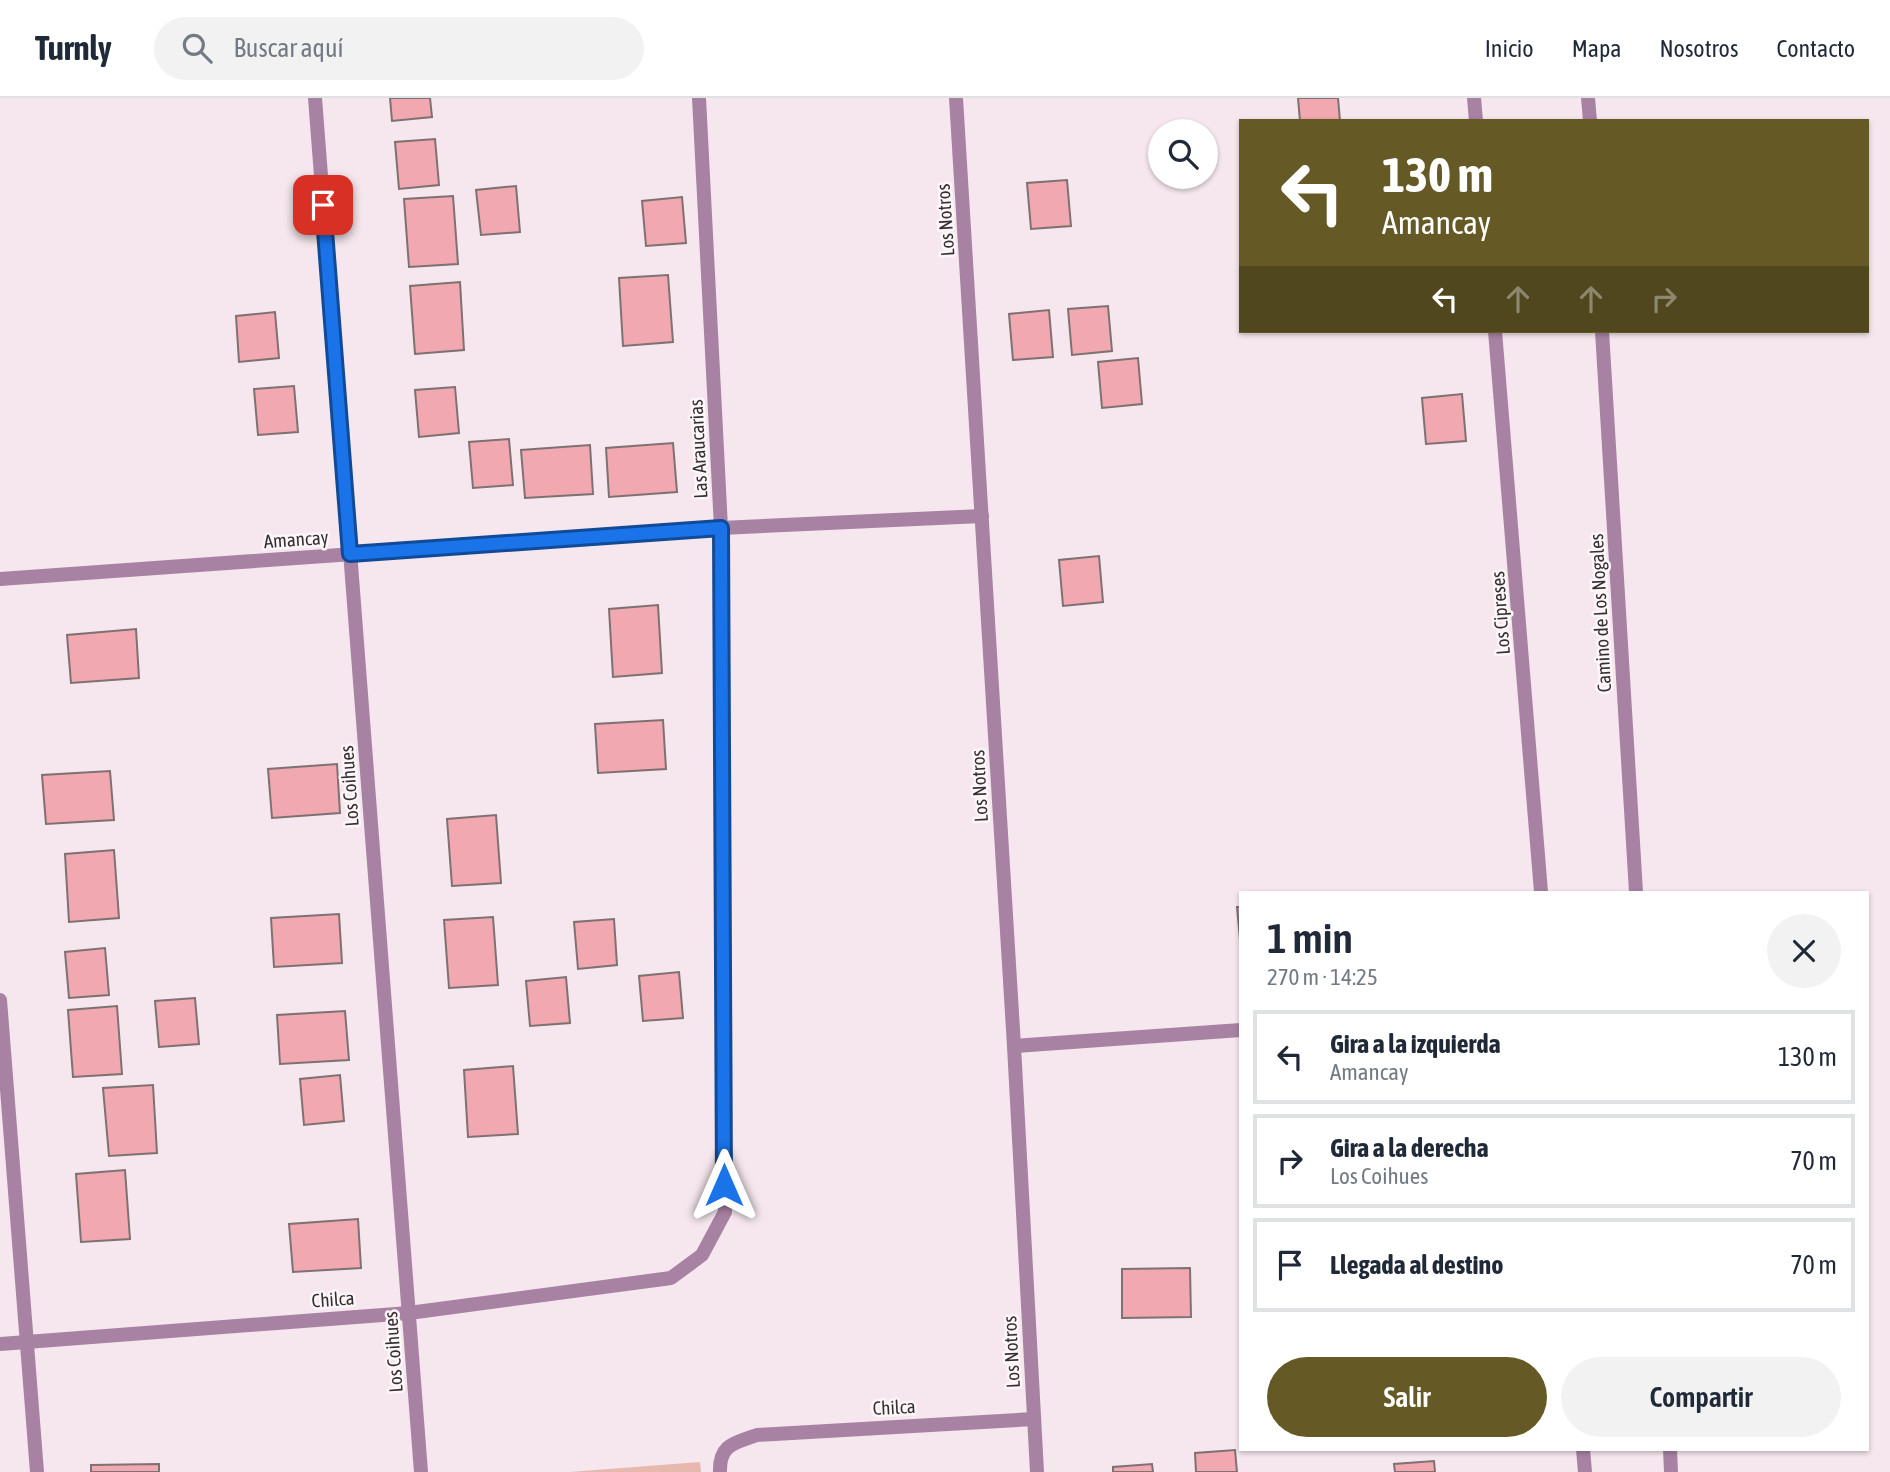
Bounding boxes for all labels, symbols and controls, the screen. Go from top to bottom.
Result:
search box [154,17,644,80]
text: Turnly [35,29,112,67]
icon: search [178,29,216,67]
text: Buscar aquí [234,33,344,63]
text: Inicio [1485,35,1534,62]
text: Mapa [1572,35,1621,62]
text: Nosotros [1659,35,1738,62]
text: Contacto [1776,35,1855,62]
map controls [1148,119,1218,189]
button: search [1148,119,1218,189]
text: 130 m [1382,146,1493,202]
icon: left [1267,147,1358,238]
pin [293,175,353,235]
street label: Los Notros [931,183,959,257]
icon: arrive [304,186,342,224]
text: Amancay [1382,204,1491,241]
icon: left [1426,280,1464,318]
icon: ahead [1499,280,1537,318]
icon: ahead [1572,280,1610,318]
icon: right [1645,280,1683,318]
street label: Las Araucarias [684,398,712,499]
street label: Amancay [263,526,329,552]
street label: Camino de Los Nogales [1585,533,1615,693]
street label: Los Cipreses [1486,570,1514,656]
street label: Los Coihues [335,744,363,827]
street label: Los Notros [966,749,992,823]
text: 1 min [1267,914,1353,962]
button: close [1767,914,1841,988]
text: 270 m · 14:25 [1267,964,1378,990]
text: Gira a la izquierda [1330,1029,1501,1059]
icon: left [1271,1038,1309,1076]
text: 130 m [1778,1042,1837,1072]
text: Amancay [1330,1059,1408,1085]
text: Gira a la derecha [1330,1133,1489,1163]
icon: right [1271,1142,1309,1180]
text: 70 m [1790,1146,1837,1176]
position arrow [687,1148,761,1222]
text: Los Coihues [1330,1163,1428,1189]
icon: arrive [1271,1246,1309,1284]
text: Llegada al destino [1330,1250,1503,1280]
text: 70 m [1790,1250,1837,1280]
street label: Chilca [311,1287,355,1311]
street label: Los Coihues [379,1310,407,1393]
street label: Los Notros [998,1315,1024,1389]
button: Salir [1267,1357,1547,1437]
button: Compartir [1561,1357,1841,1437]
street label: Chilca [872,1395,916,1419]

